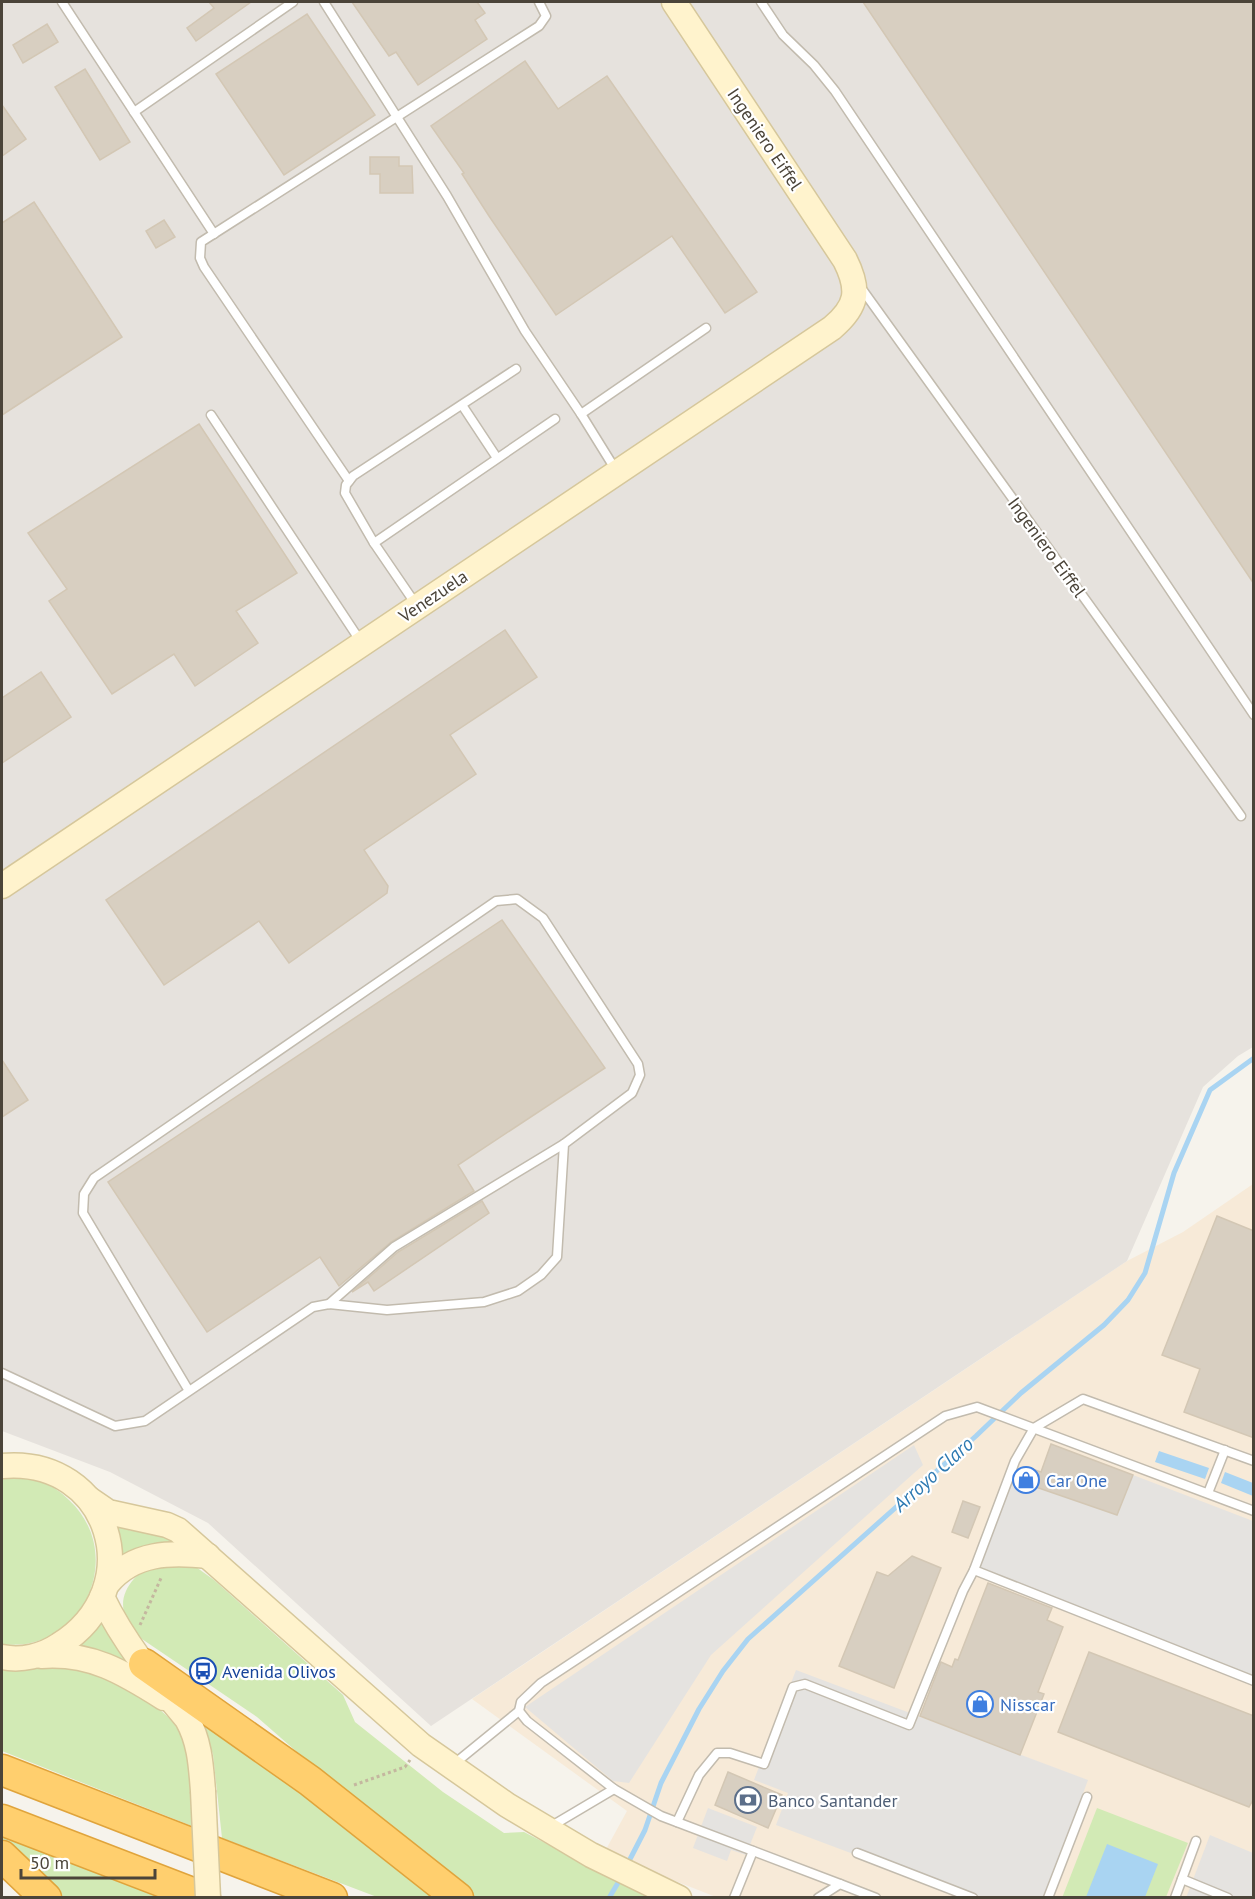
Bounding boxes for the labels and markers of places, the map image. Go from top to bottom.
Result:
shop icon: Car One [1011,1465,1041,1495]
place label: Car One [1046,1469,1107,1492]
bus stop icon: Avenida Olivos [188,1656,218,1686]
place label: Avenida Olivos [222,1660,336,1683]
shop icon: Nisscar [965,1689,995,1719]
place label: Nisscar [1000,1693,1055,1716]
bank icon: Banco Santander [733,1785,763,1815]
place label: Banco Santander [768,1789,898,1812]

